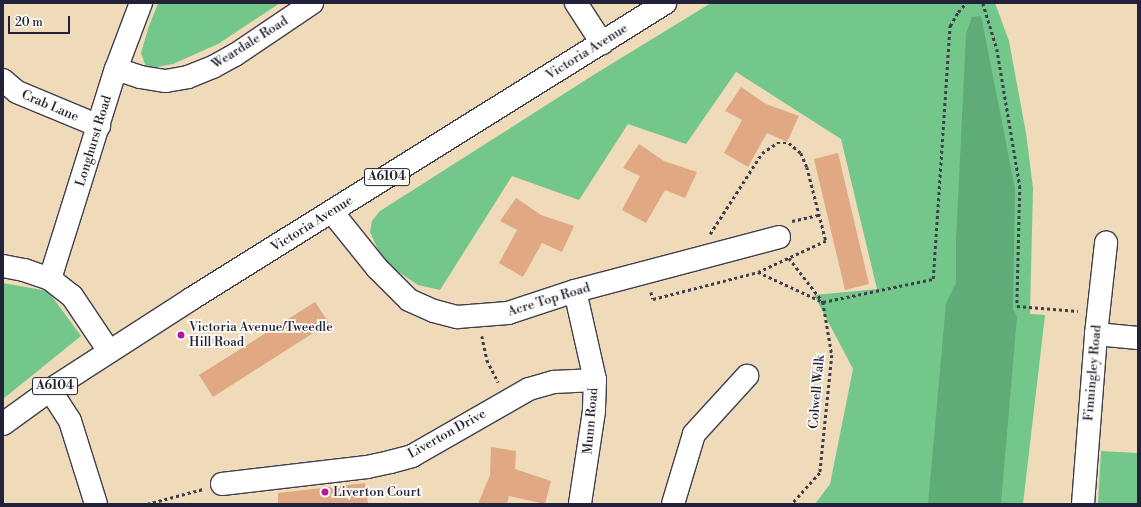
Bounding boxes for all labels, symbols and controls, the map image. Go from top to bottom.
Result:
scale bar [10,8,72,34]
street label: Weardale Road [209,13,291,73]
text: 20 m [15,15,43,30]
street label: Victoria Avenue [543,21,631,83]
street label: Crab Lane [19,87,81,125]
street label: Longhurst Road [73,94,115,188]
road number: A6104 [364,167,410,187]
street label: Victoria Avenue [268,193,356,255]
street label: Acre Top Road [506,280,592,320]
place label: Victoria Avenue/Tweedle Hill Road [189,320,333,351]
street label: Finningley Road [1081,324,1105,422]
marker: Victoria Avenue/Tweedle Hill Road [176,330,186,340]
street label: Colwell Walk [806,354,828,430]
road number: A6104 [32,376,78,396]
street label: Munn Road [580,387,602,455]
street label: Liverton Drive [405,406,489,462]
place label: Liverton Court [333,484,421,500]
marker: Liverton Court [320,487,330,497]

